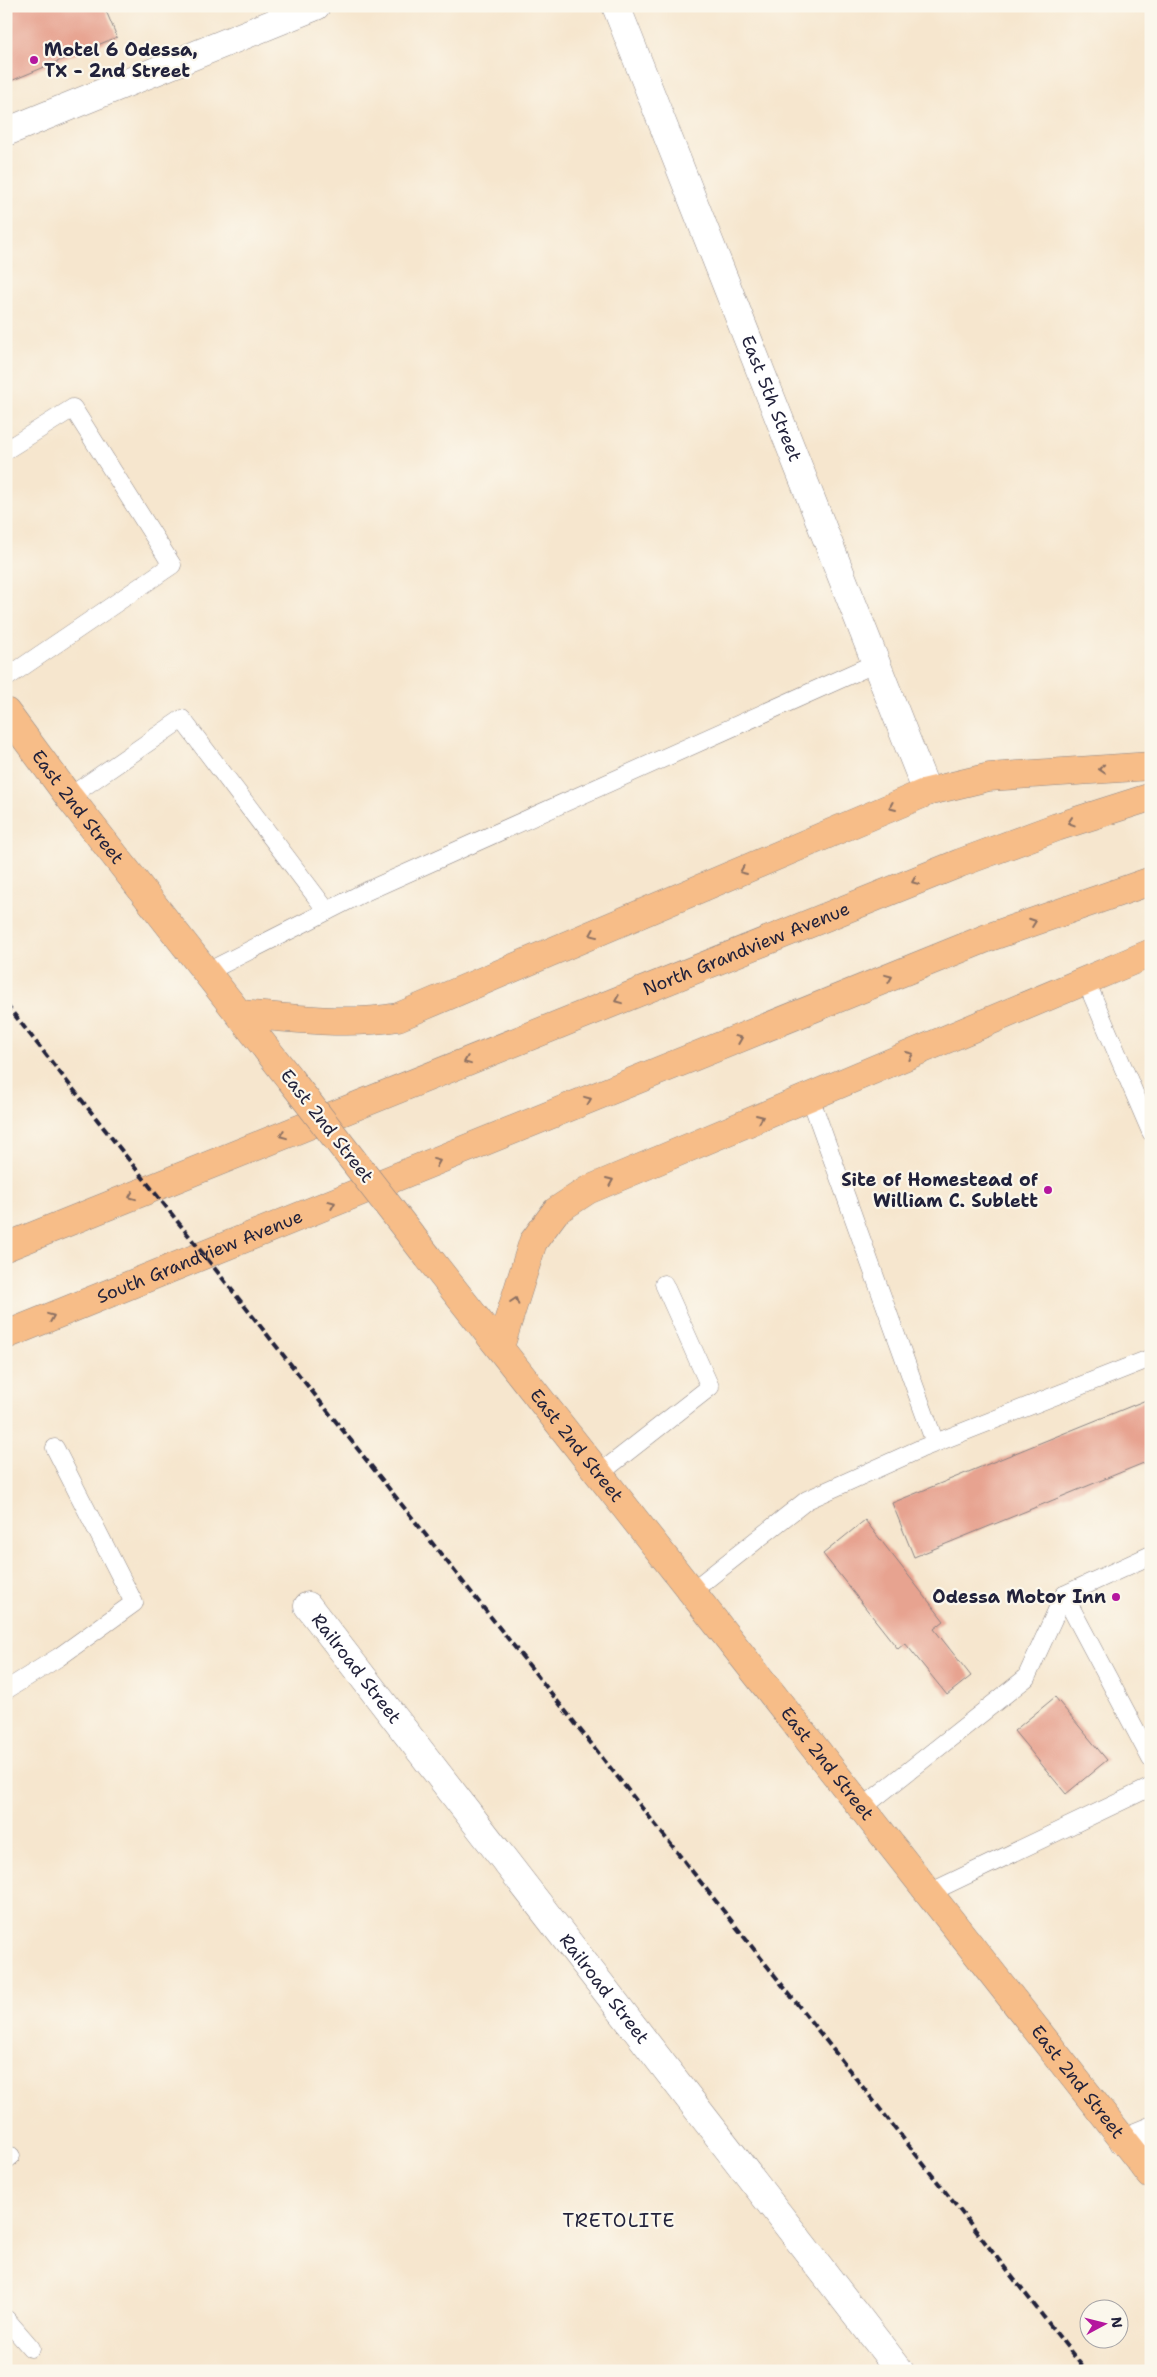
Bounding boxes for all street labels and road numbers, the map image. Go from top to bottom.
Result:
street label: East 5th Street [736,332,807,465]
street label: East 2nd Street [26,745,129,869]
street label: North Grandview Avenue [639,897,853,1001]
street label: East 2nd Street [275,1064,379,1188]
street label: South Grandview Avenue [93,1204,306,1309]
street label: East 2nd Street [524,1384,629,1507]
street label: Railroad Street [306,1608,407,1729]
street label: East 2nd Street [775,1702,879,1826]
street label: Railroad Street [554,1929,655,2049]
street label: East 2nd Street [1026,2020,1130,2144]

